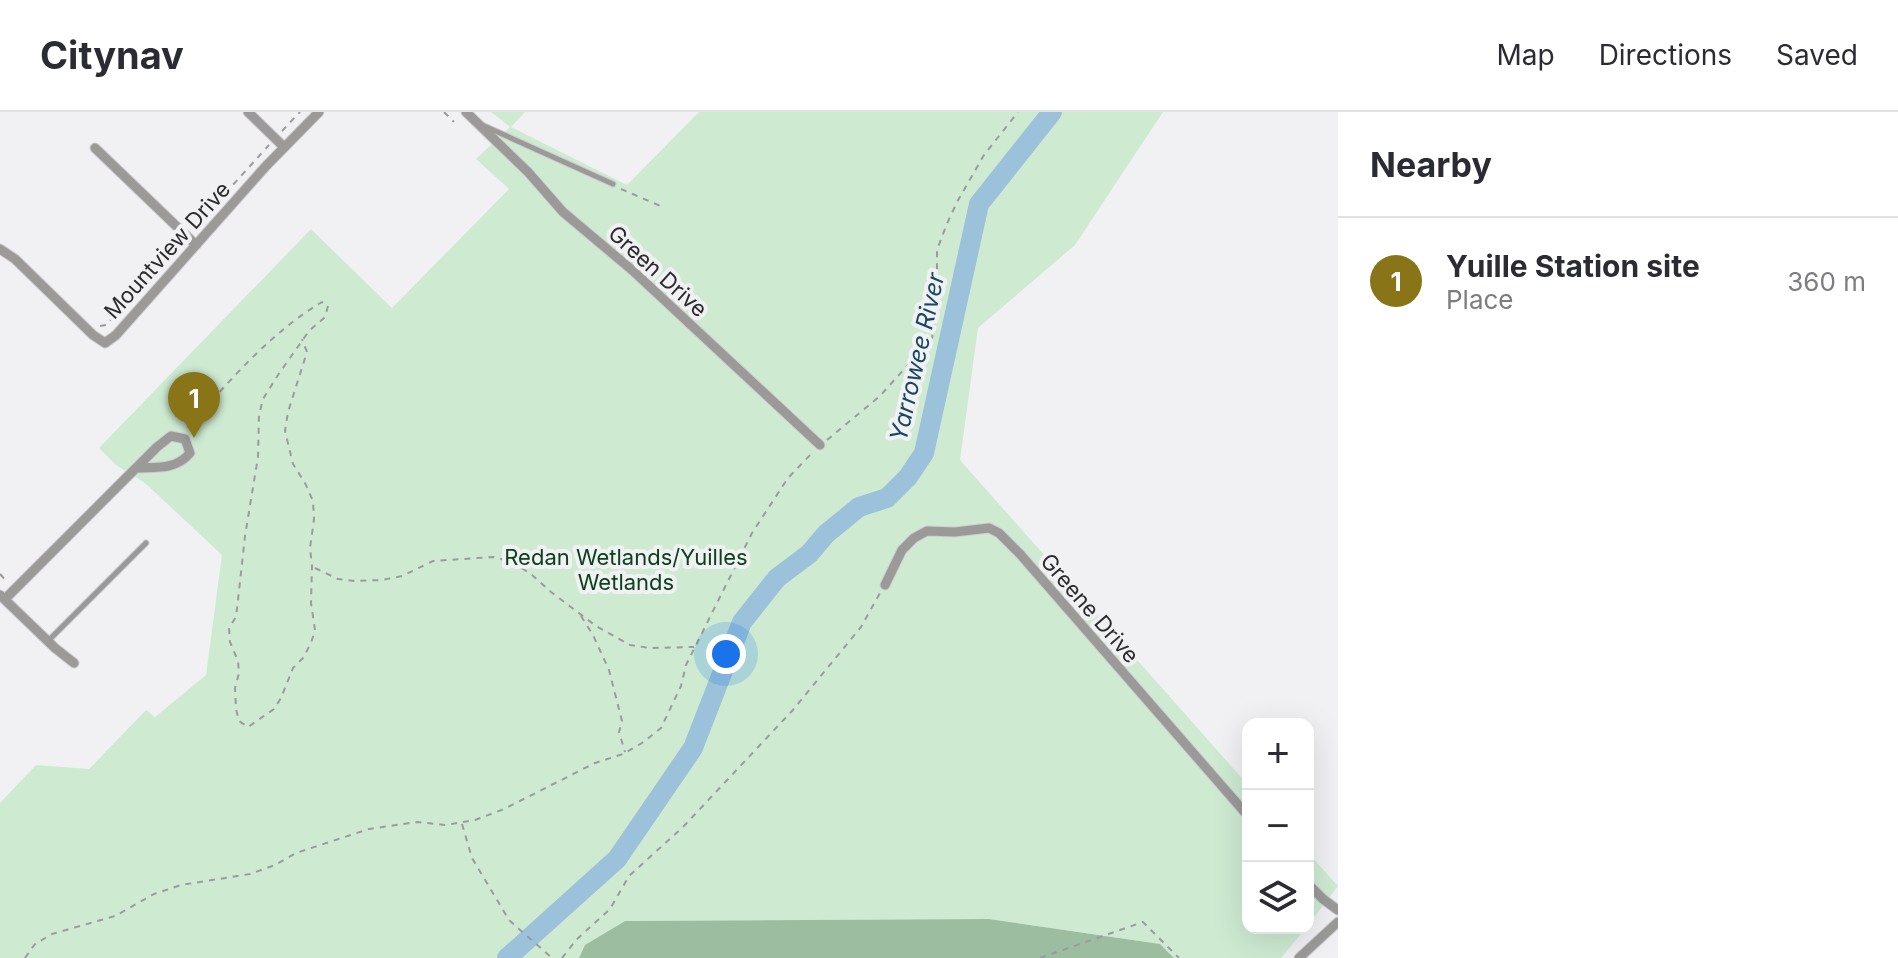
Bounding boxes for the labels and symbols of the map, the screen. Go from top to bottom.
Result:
street label: Mountview Drive [99,176,235,324]
street label: Green Drive [603,220,713,322]
water label: Yarrowee River [884,269,951,444]
pin: 1 [168,372,220,438]
park label: Redan Wetlands/Yuilles Wetlands [504,544,748,595]
street label: Greene Drive [1035,548,1145,668]
your location [706,634,746,674]

